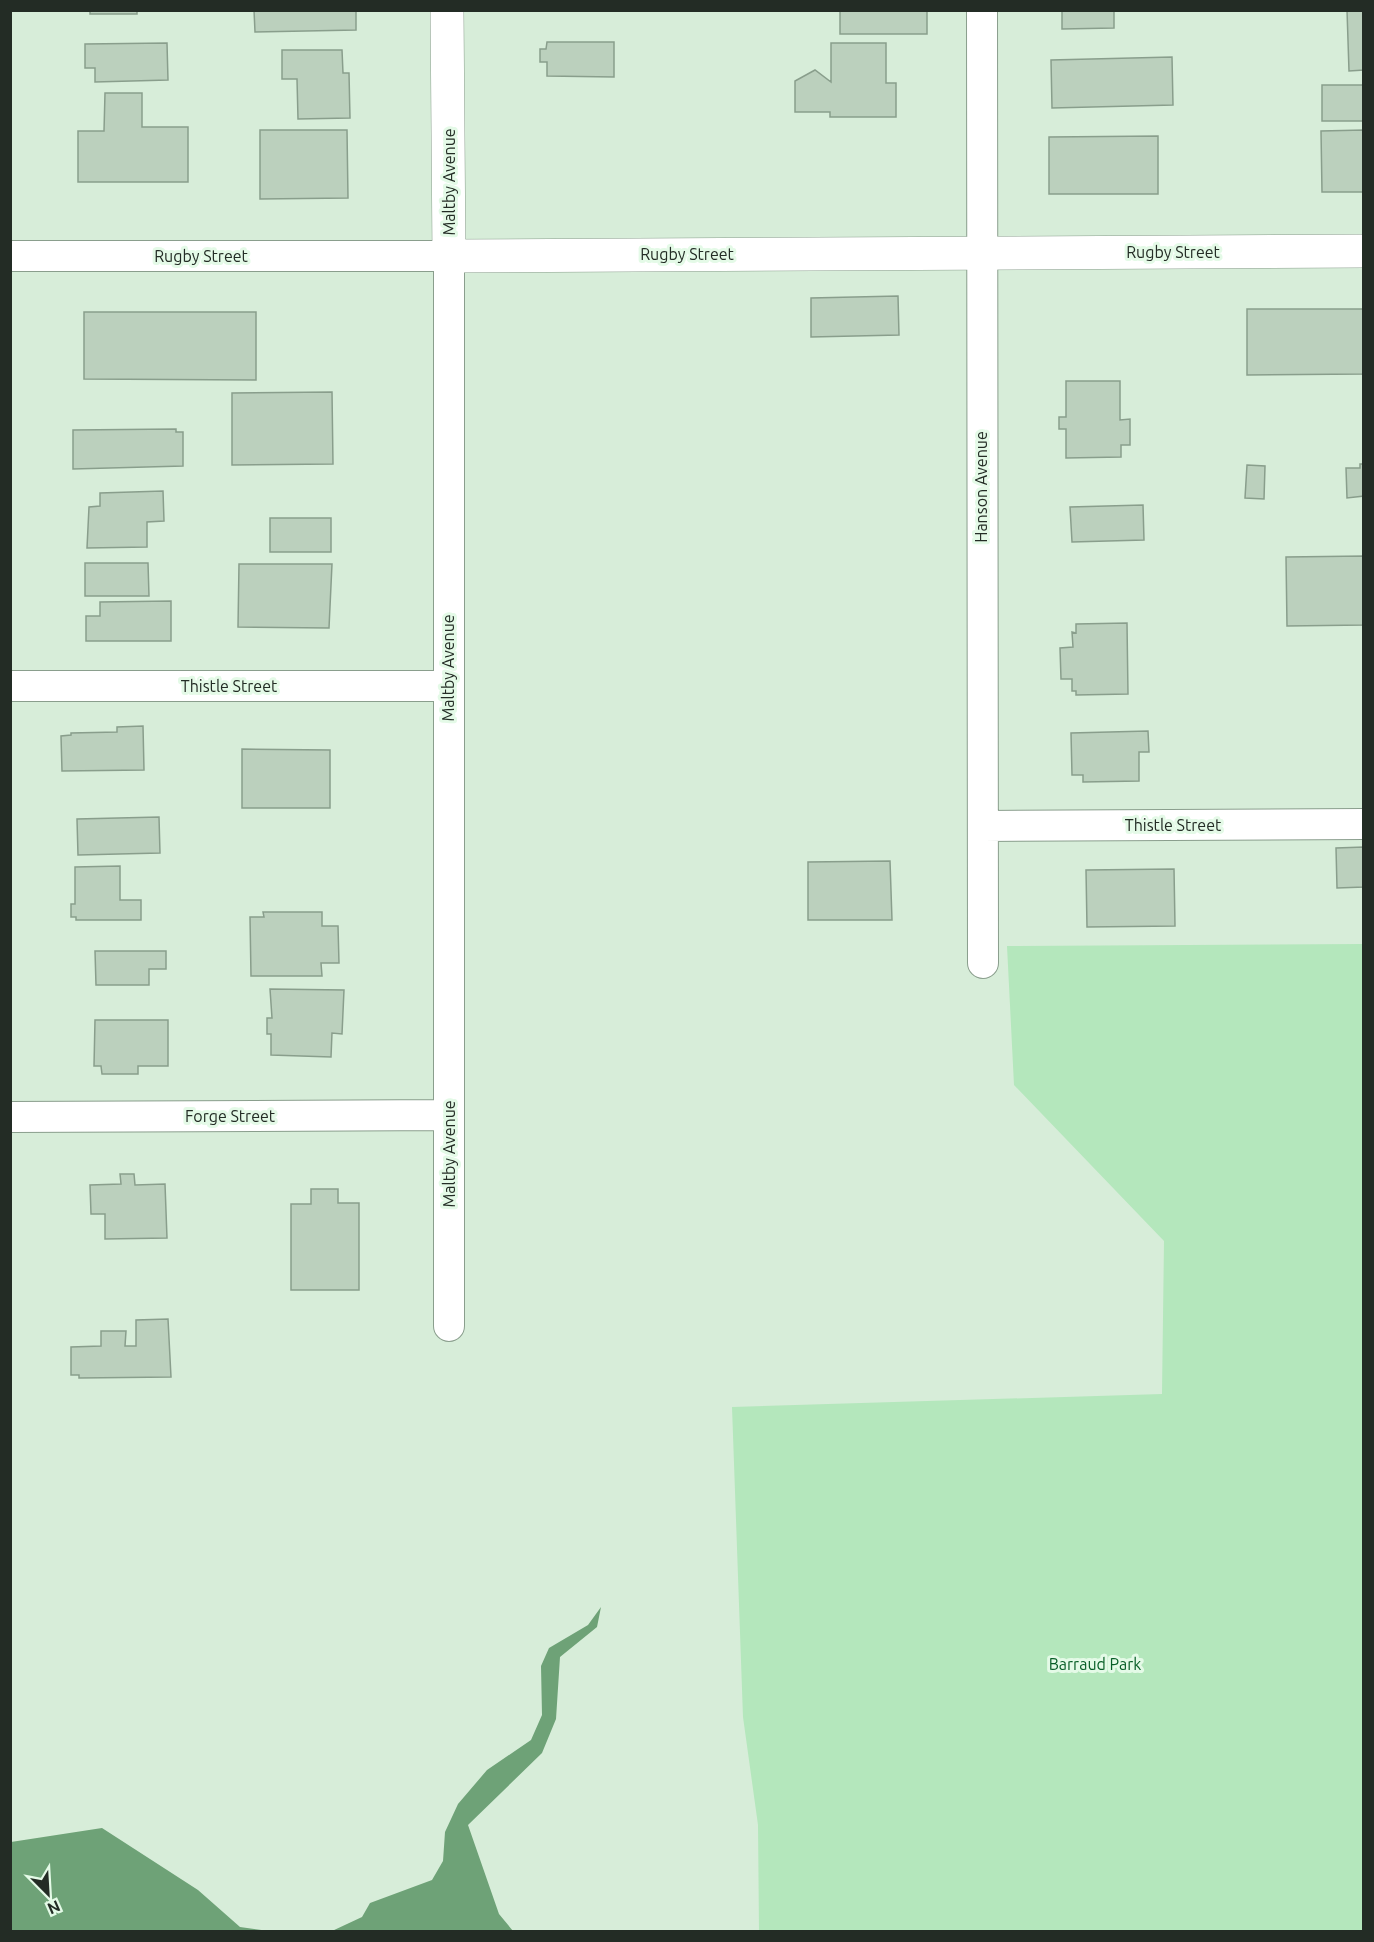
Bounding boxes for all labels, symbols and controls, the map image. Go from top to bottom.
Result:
street label: Maltby Avenue [440,128,458,236]
street label: Rugby Street [1126,243,1221,261]
street label: Rugby Street [640,245,735,263]
street label: Rugby Street [154,247,249,265]
street label: Hanson Avenue [972,431,990,543]
street label: Maltby Avenue [439,614,457,722]
street label: Thistle Street [181,677,278,695]
street label: Thistle Street [1125,816,1222,834]
street label: Maltby Avenue [440,1100,458,1208]
street label: Forge Street [185,1107,276,1125]
park label: Barraud Park [1049,1655,1141,1673]
north arrow [18,1864,78,1924]
text: N [45,1897,63,1918]

